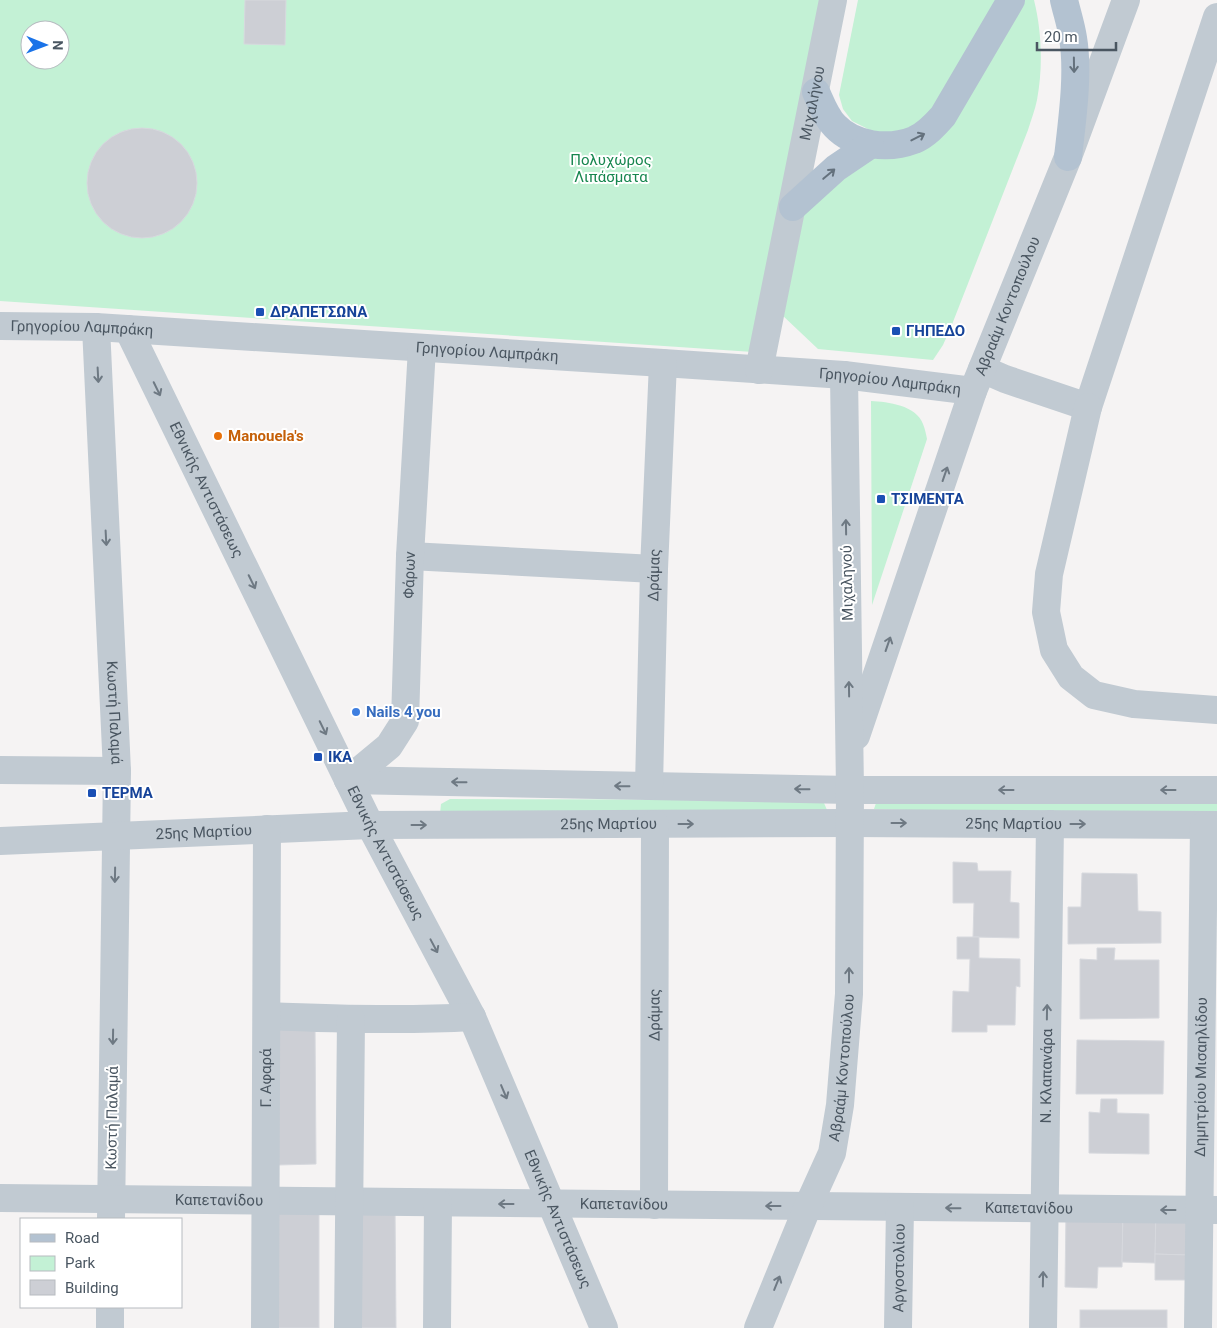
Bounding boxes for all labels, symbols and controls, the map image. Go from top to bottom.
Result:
north arrow [20,20,70,70]
scale bar [1037,20,1116,52]
text: 20 m [1044,28,1078,46]
text: N [50,40,66,50]
one-way arrow [1069,56,1079,73]
street label: Μιχαλήνου [796,64,829,142]
one-way arrow [910,132,925,142]
park label: Πολυχώρος Λιπάσματα [570,151,652,186]
one-way arrow [822,168,835,179]
street label: Αβραάμ Κοντοπούλου [971,234,1044,378]
place label: ΔΡΑΠΕΤΣΩΝΑ [270,303,368,321]
marker: ΔΡΑΠΕΤΣΩΝΑ [254,306,266,318]
street label: Γρηγορίου Λαμπράκη [10,317,154,340]
place label: ΓΗΠΕΔΟ [906,322,965,340]
marker: ΓΗΠΕΔΟ [890,325,902,337]
street label: Γρηγορίου Λαμπράκη [415,338,559,365]
street label: Γρηγορίου Λαμπράκη [818,364,962,398]
one-way arrow [94,367,103,383]
one-way arrow [153,381,163,396]
street label: Εθνικής Αντιστάσεως [166,419,247,561]
place label: Manouela's [228,427,304,445]
marker: Manouela's [212,430,224,442]
one-way arrow [941,466,950,482]
place label: ΤΣΙΜΕΝΤΑ [891,490,965,508]
marker: ΤΣΙΜΕΝΤΑ [875,493,887,505]
one-way arrow [841,519,851,535]
one-way arrow [101,529,111,545]
street label: Μιχαληνού [837,545,857,621]
street label: Δράμας [644,548,664,602]
street label: Φάρων [400,551,419,599]
one-way arrow [248,574,257,589]
one-way arrow [883,636,893,652]
street label: Κωστή Παλαμά [103,660,126,765]
one-way arrow [844,681,853,697]
place label: Nails 4 you [366,703,441,721]
marker: Nails 4 you [350,706,362,718]
one-way arrow [319,720,328,735]
place label: ΙΚΑ [328,748,353,766]
marker: ΙΚΑ [312,751,324,763]
one-way arrow [451,777,468,787]
one-way arrow [614,781,630,790]
street label: Εθνικής Αντιστάσεως [343,783,428,923]
place label: ΤΕΡΜΑ [102,784,154,802]
one-way arrow [794,785,810,794]
one-way arrow [998,785,1014,795]
one-way arrow [1161,785,1177,795]
marker: ΤΕΡΜΑ [86,787,98,799]
street label: 25ης Μαρτίου [560,815,657,833]
street label: 25ης Μαρτίου [965,815,1062,833]
one-way arrow [890,818,906,828]
one-way arrow [678,819,694,829]
one-way arrow [1070,819,1086,829]
one-way arrow [410,820,427,830]
street label: 25ης Μαρτίου [155,821,252,843]
one-way arrow [110,866,120,883]
one-way arrow [430,938,440,952]
one-way arrow [844,968,854,984]
street label: Δράμας [645,989,664,1041]
street label: Αβραάμ Κοντοπούλου [825,993,858,1143]
street label: Δημητρίου Μισαηλίδου [1191,997,1211,1157]
one-way arrow [1042,1004,1052,1020]
street label: Ν. Κλαπανάρα [1037,1028,1056,1124]
one-way arrow [108,1029,118,1045]
street label: Γ. Αφαρά [257,1048,275,1108]
street label: Κωστή Παλαμά [102,1066,122,1170]
one-way arrow [500,1084,509,1099]
street label: Εθνικής Αντιστάσεως [520,1147,595,1291]
street label: Καπετανίδου [175,1191,263,1210]
street label: Καπετανίδου [580,1195,668,1214]
one-way arrow [498,1199,514,1208]
street label: Καπετανίδου [985,1199,1073,1218]
one-way arrow [766,1201,782,1211]
one-way arrow [946,1203,962,1213]
one-way arrow [1161,1205,1177,1215]
legend [20,1218,182,1308]
street label: Αργοστολίου [889,1223,909,1313]
text: Road [65,1229,99,1247]
text: Park [65,1254,96,1272]
one-way arrow [1038,1272,1048,1288]
one-way arrow [772,1276,782,1291]
text: Building [65,1279,119,1297]

